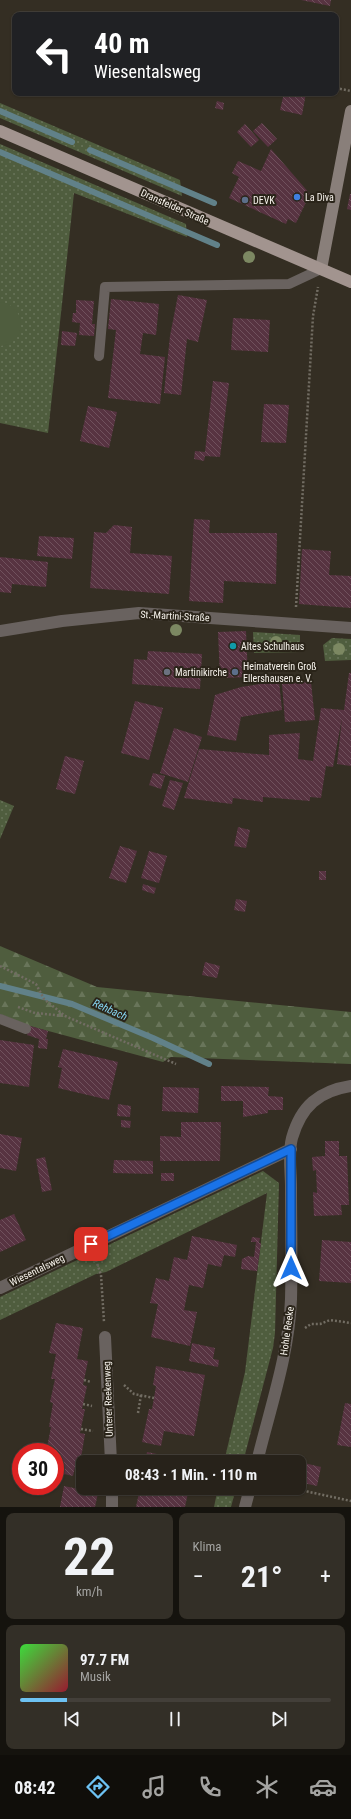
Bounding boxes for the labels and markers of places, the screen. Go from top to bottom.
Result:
marker: La Diva [292,192,302,202]
place label: La Diva [305,192,334,203]
marker: DEVK [240,195,250,205]
place label: DEVK [253,195,275,206]
marker: Altes Schulhaus [228,641,238,651]
place label: Altes Schulhaus [241,641,305,652]
place label: Heimatverein Groß Ellershausen e. V. [243,661,317,684]
marker: Martinikirche [162,667,172,677]
place label: Martinikirche [175,667,227,678]
marker: Heimatverein Groß Ellershausen e. V. [230,667,240,677]
pin [74,1227,108,1261]

